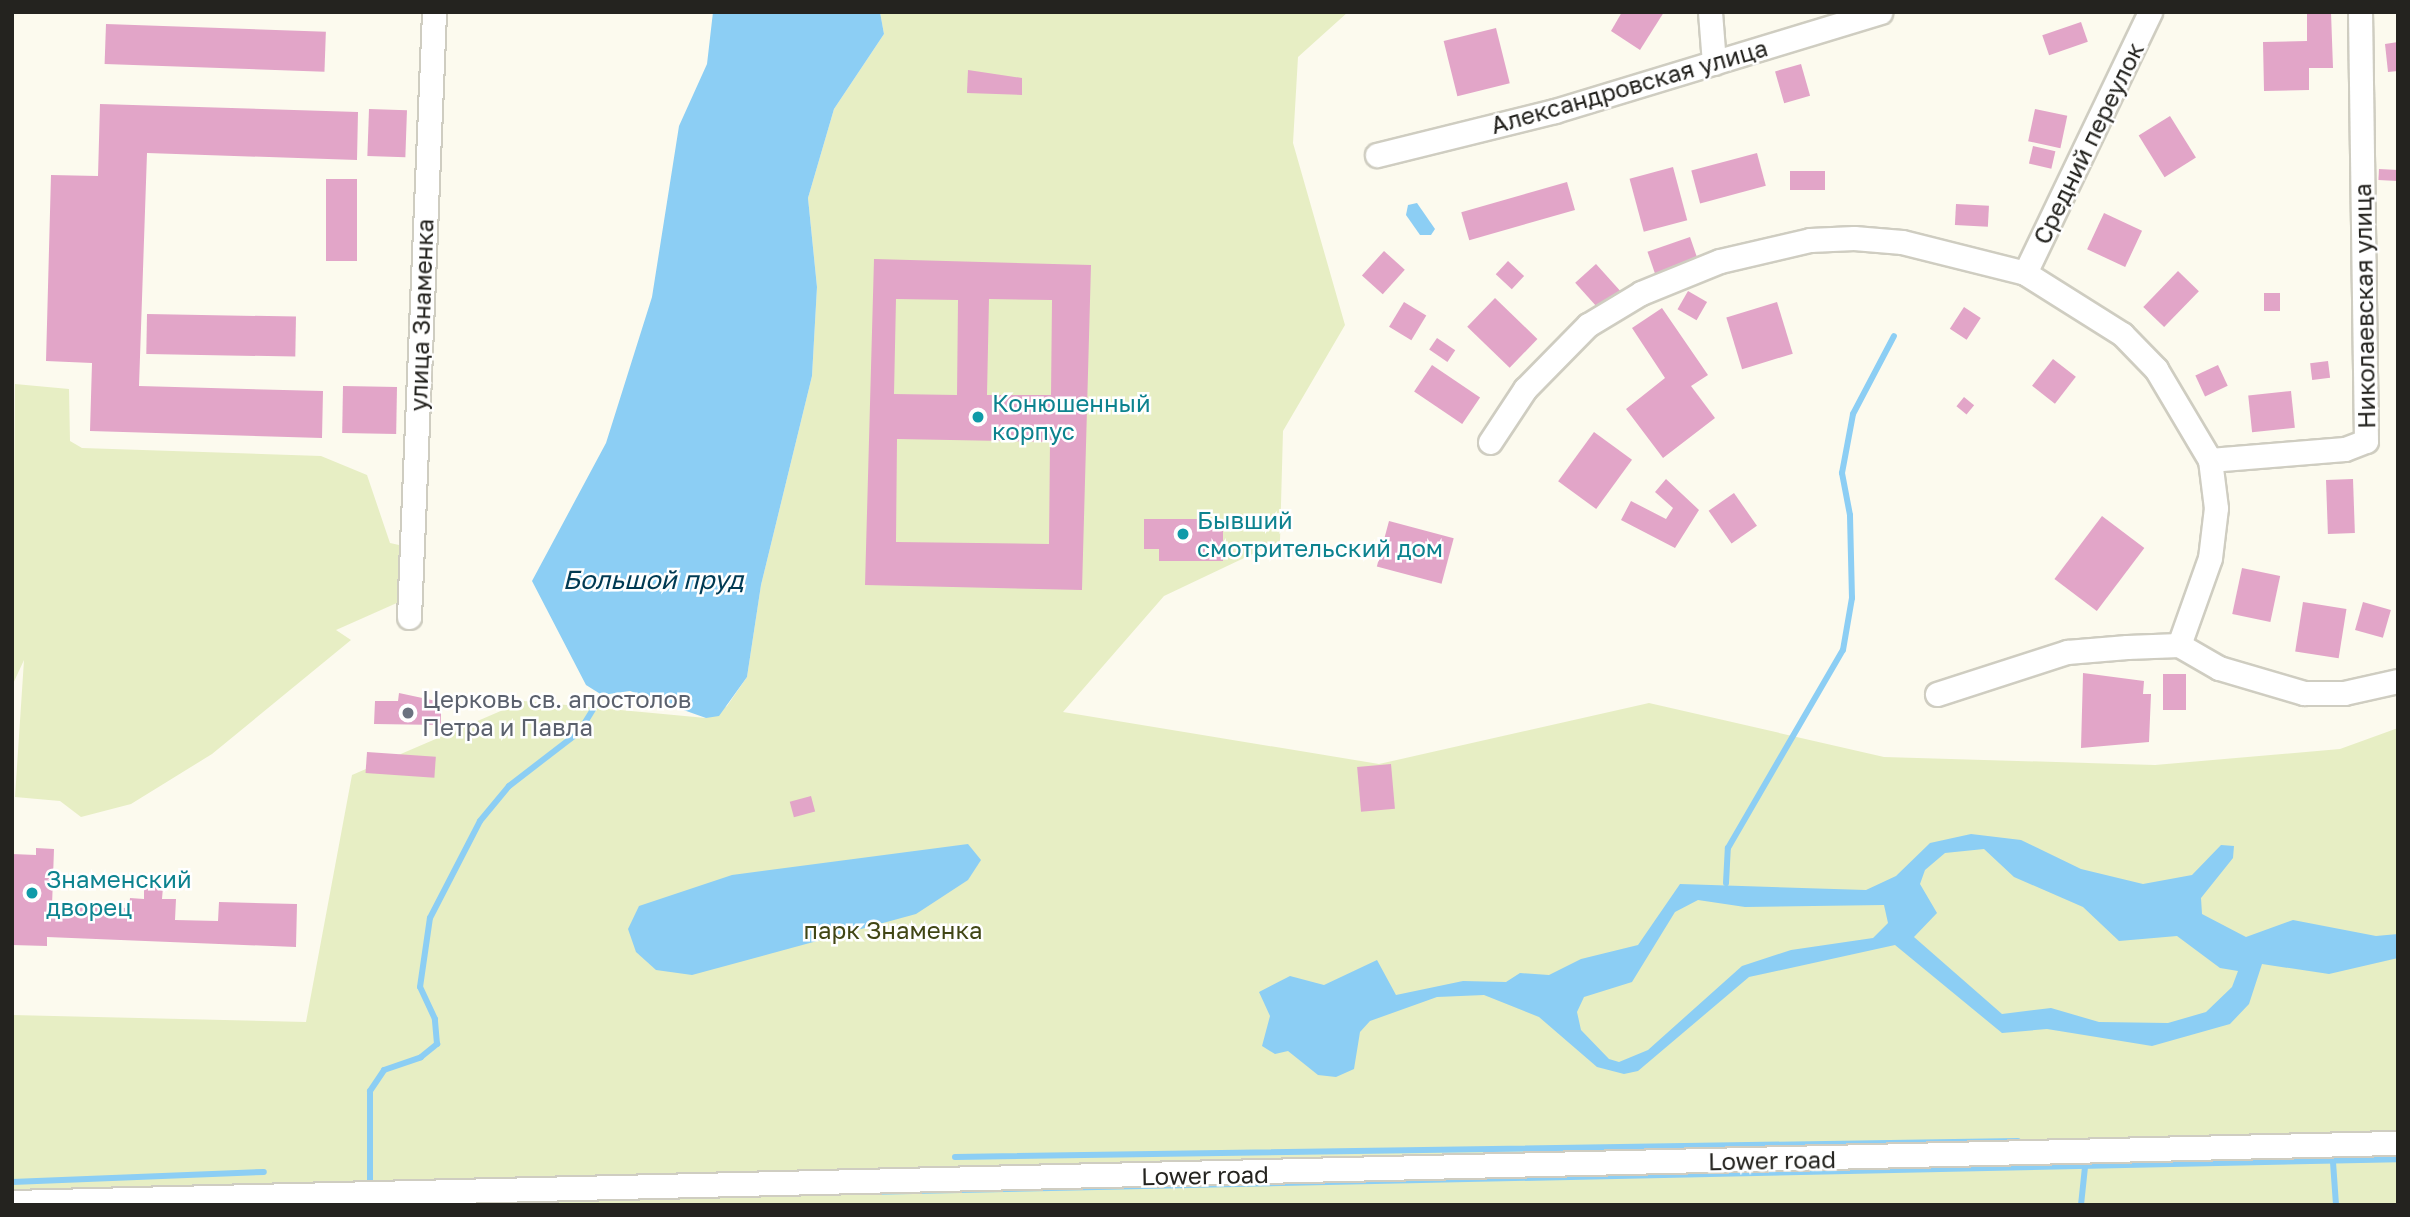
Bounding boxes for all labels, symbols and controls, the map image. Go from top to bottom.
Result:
street label: Александровская улица [1487,33,1771,139]
street label: Средний переулок [2027,37,2149,249]
street label: Николаевская улица [2347,183,2381,429]
street label: улица Знаменка [403,218,439,412]
place label: Конюшенный корпус [992,389,1151,445]
marker: Конюшенный корпус [970,409,986,425]
place label: Бывший смотрительский дом [1197,506,1443,562]
marker: Бывший смотрительский дом [1175,526,1191,542]
water label: Большой пруд [562,564,744,596]
place label: Церковь св. апостолов Петра и Павла [422,685,691,741]
marker: Церковь св. апостолов Петра и Павла [400,705,416,721]
place label: Знаменский дворец [46,865,192,921]
marker: Знаменский дворец [24,885,40,901]
park label: парк Знаменка [803,916,983,944]
street label: Lower road [1708,1144,1836,1176]
street label: Lower road [1141,1159,1269,1191]

